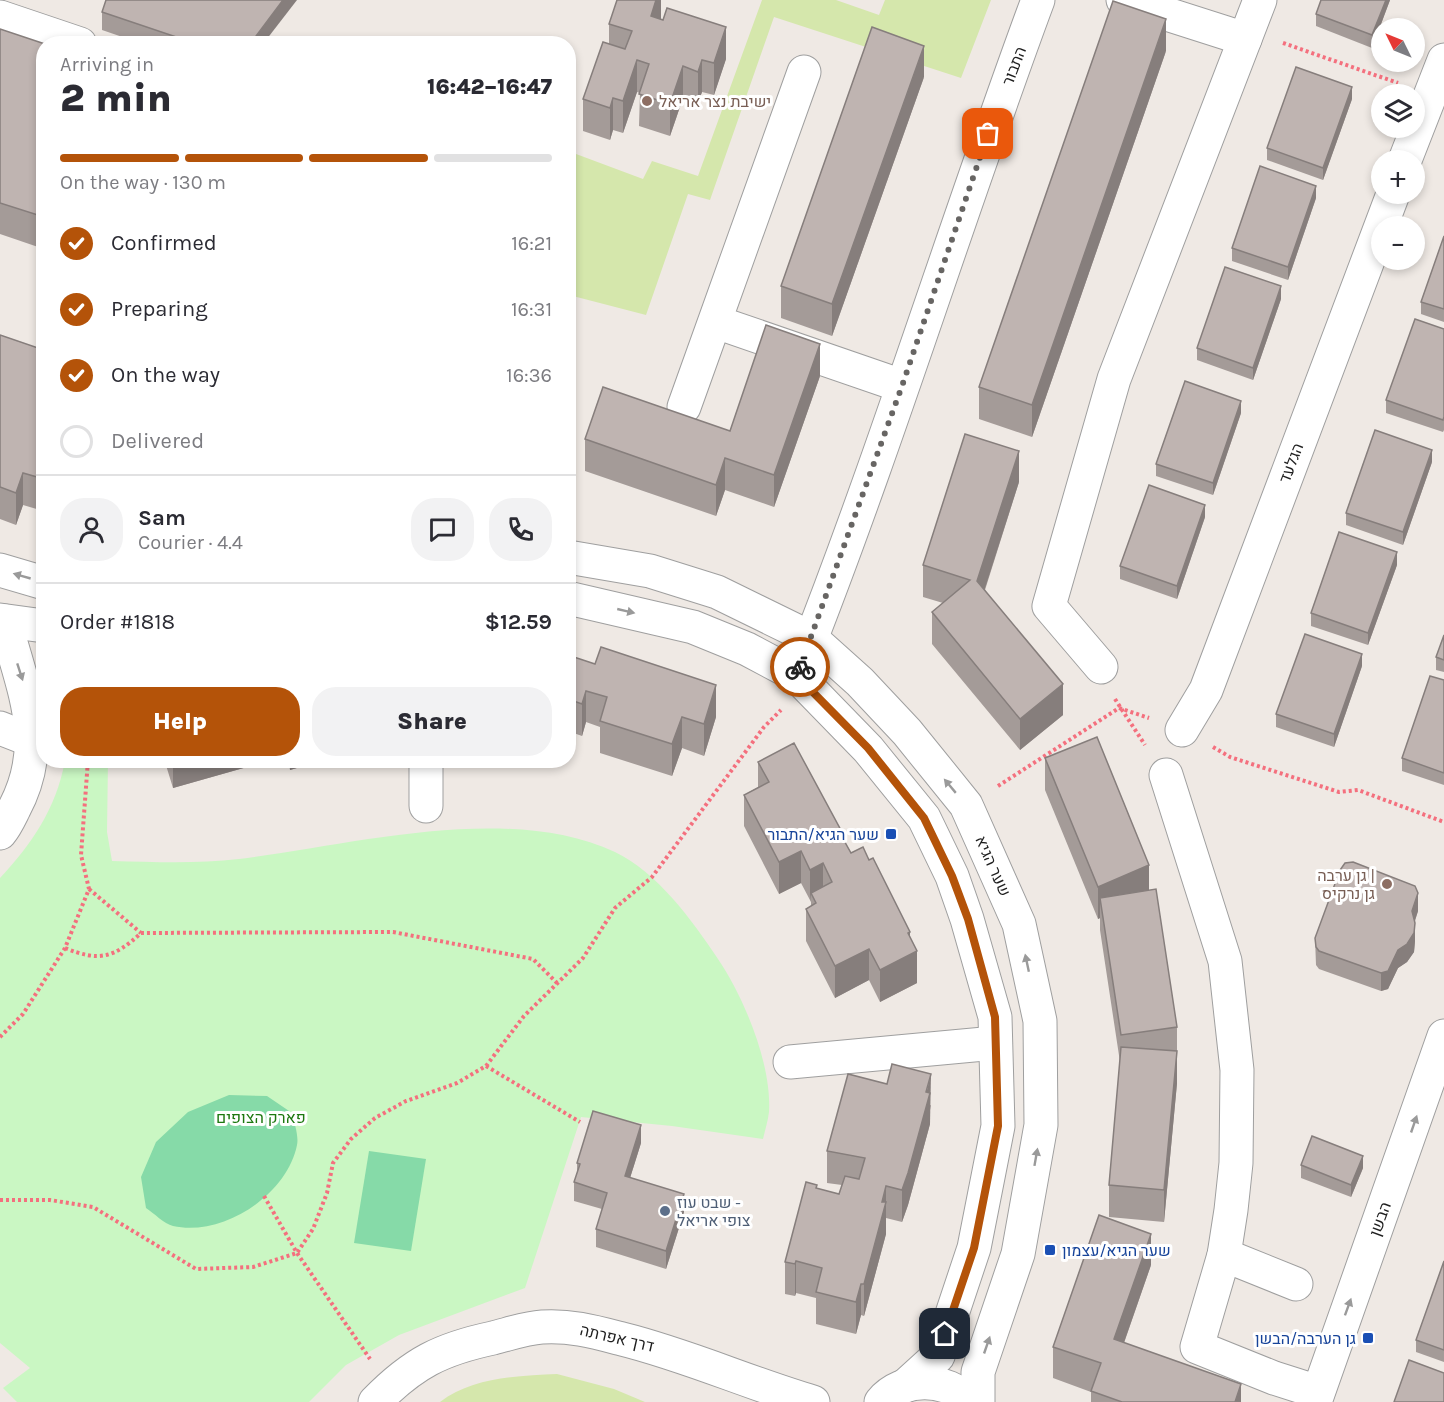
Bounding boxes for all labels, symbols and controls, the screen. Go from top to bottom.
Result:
north arrow [1371,18,1425,72]
map controls [1371,18,1425,270]
street label: התבור [998,44,1030,88]
text: Arriving in [60,53,154,76]
text: 16:42–16:47 [427,74,552,100]
text: 2 min [60,75,172,121]
button: layers [1371,84,1425,138]
place label: ישיבת נצר אריאל [659,92,771,111]
marker: ישיבת נצר אריאל [640,94,654,108]
pin [962,108,1013,159]
icon: bag [971,117,1004,150]
button: + [1371,150,1425,204]
text: On the way · 130 m [60,171,226,194]
button: − [1371,216,1425,270]
icon: check [60,227,93,260]
text: Confirmed [111,230,217,256]
text: 16:21 [511,232,552,255]
icon: check [60,293,93,326]
text: Preparing [111,296,208,322]
text: 16:31 [511,298,552,321]
icon: check [60,359,93,392]
text: On the way [111,362,220,388]
text: 16:36 [506,364,552,387]
text: Delivered [111,428,204,454]
street label: הגלעד [1275,440,1307,486]
button: person [60,498,123,561]
button: chat [411,498,474,561]
button: phone [489,498,552,561]
text: Sam [138,505,186,531]
text: Courier · 4.4 [138,531,243,554]
one-way arrow [13,571,31,580]
one-way arrow [616,606,635,616]
text: Order #1818 [60,609,175,635]
text: $12.59 [485,609,552,635]
courier [770,637,830,697]
icon: bike [784,651,817,684]
one-way arrow [15,663,25,681]
button: Help [60,687,300,756]
button: Share [312,687,552,756]
one-way arrow [945,779,957,794]
place label: שער הגיא/התבור [767,825,879,844]
marker: שער הגיא/התבור [884,827,898,841]
street label: שער הגיא [971,833,1015,899]
place label: גן ערבה | גן נרקיס [1317,866,1375,903]
marker: גן ערבה | גן נרקיס [1380,877,1394,891]
one-way arrow [1022,954,1032,973]
park label: פארק הצופים [216,1108,306,1127]
one-way arrow [1409,1115,1419,1133]
one-way arrow [1032,1147,1041,1166]
place label: שבט עוז - צופי אריאל [677,1193,751,1230]
street label: הבשן [1365,1199,1395,1239]
marker: שבט עוז - צופי אריאל [658,1204,672,1218]
place label: שער הגיא/עצמון [1062,1241,1171,1260]
marker: שער הגיא/עצמון [1043,1243,1057,1257]
one-way arrow [1344,1298,1354,1316]
pin [919,1308,970,1359]
icon: home [928,1317,961,1350]
street label: דרך אפרתה [578,1320,656,1356]
place label: גן הערבה/הבשן [1255,1329,1356,1348]
marker: גן הערבה/הבשן [1361,1331,1375,1345]
one-way arrow [983,1336,993,1354]

